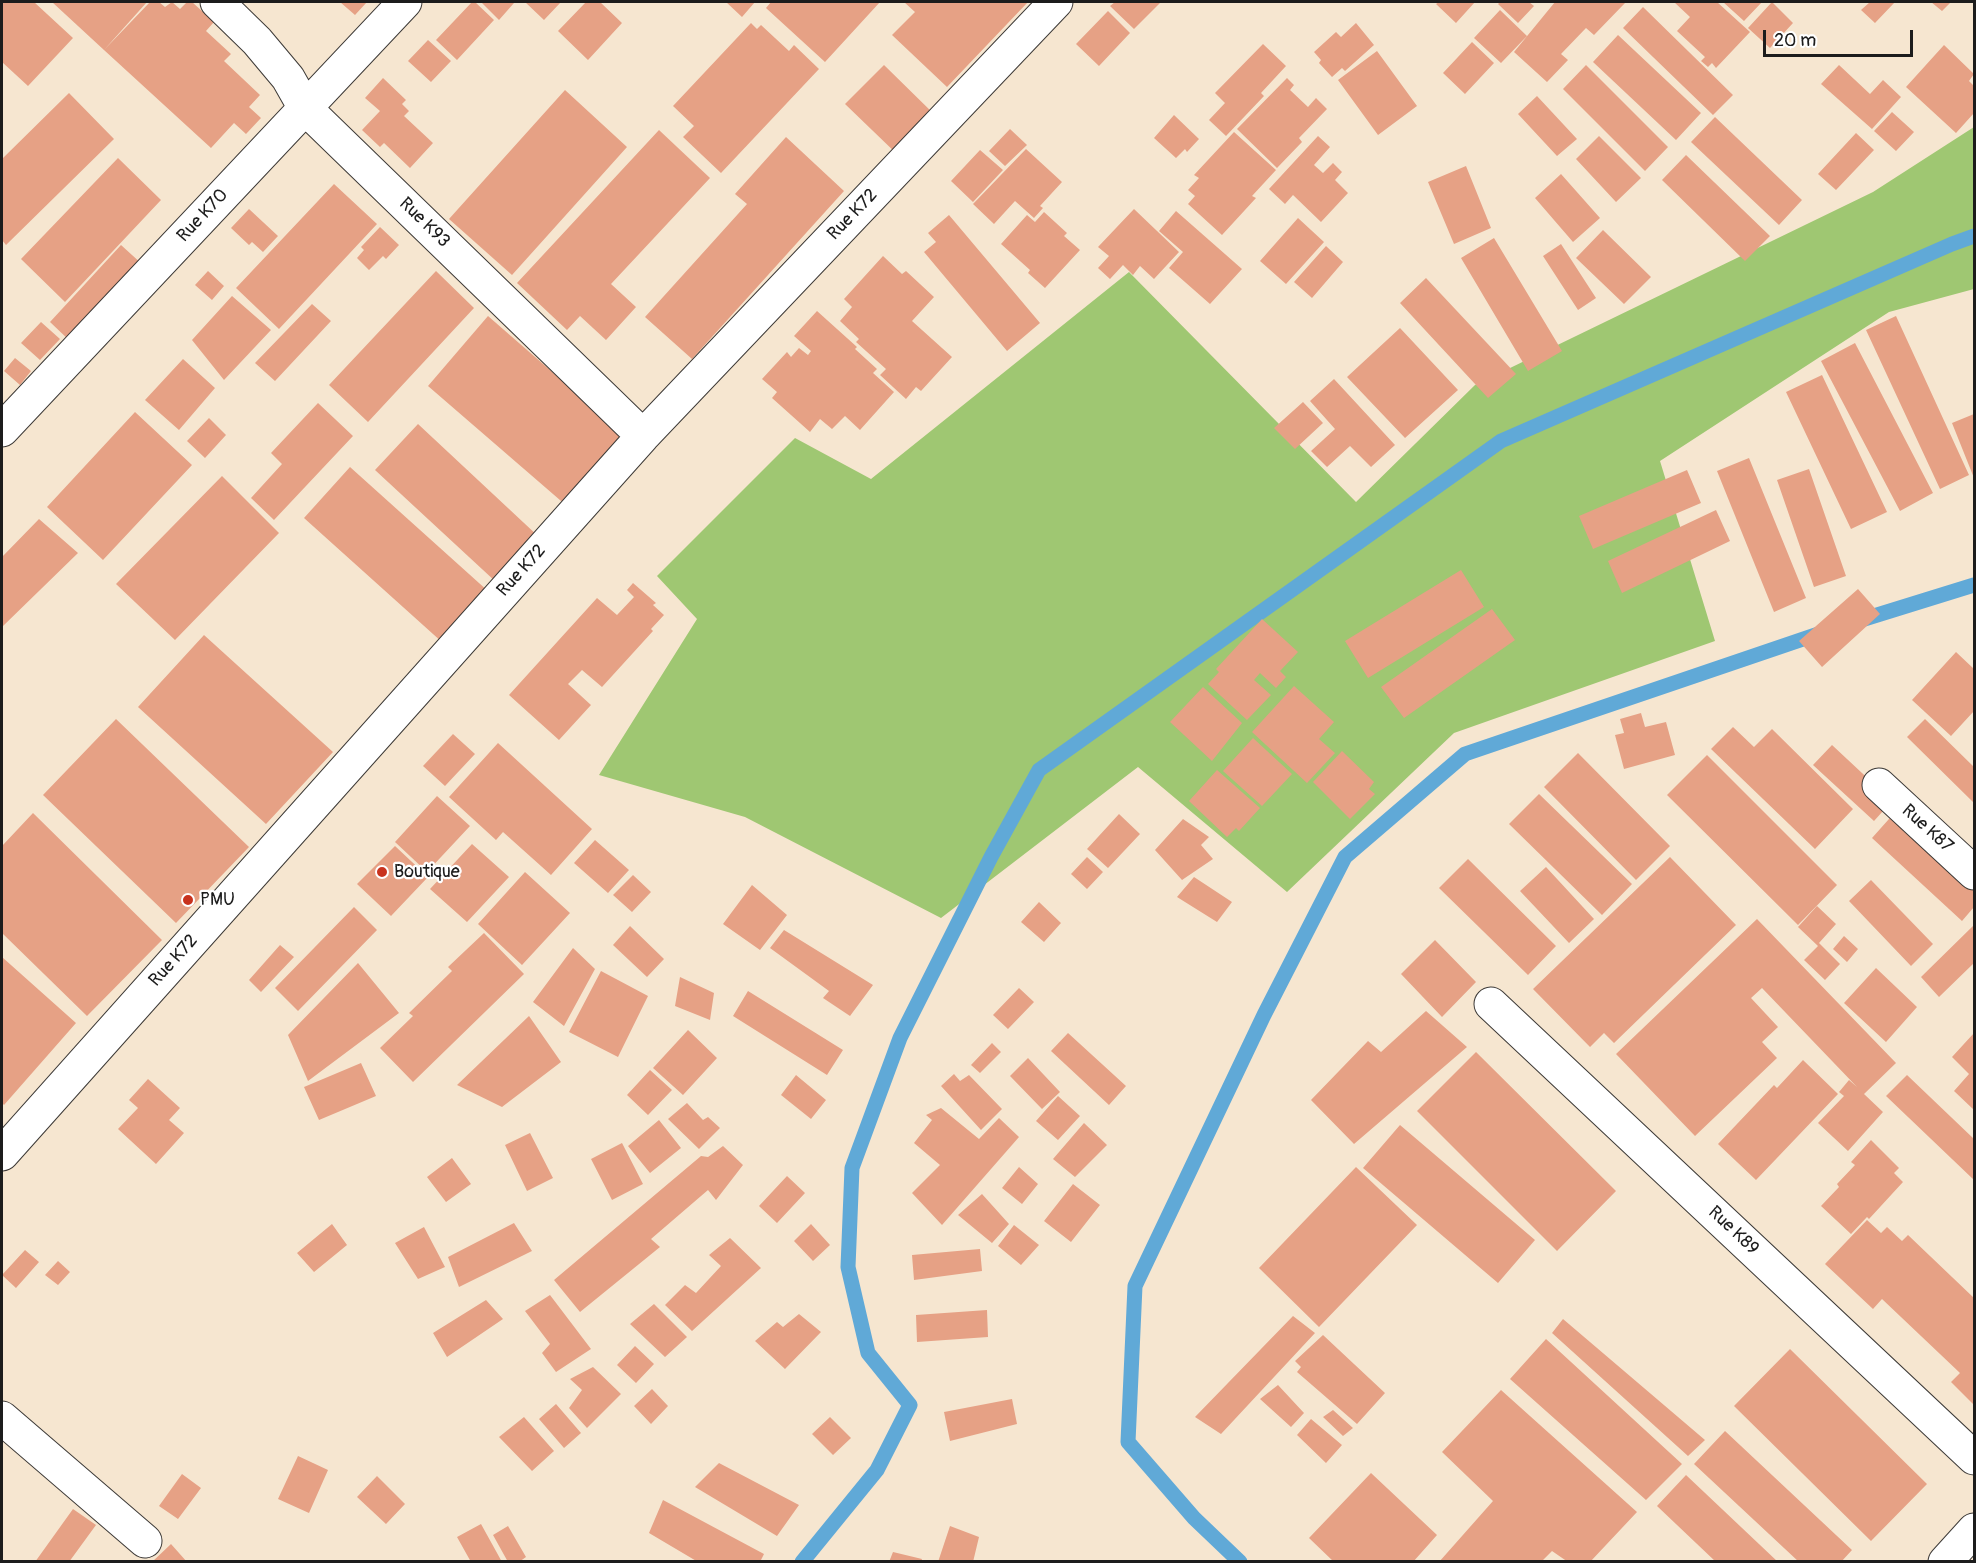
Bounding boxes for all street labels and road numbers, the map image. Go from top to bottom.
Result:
street label: Rue K70 [173,185,233,247]
street label: Rue K72 [823,185,883,245]
street label: Rue K93 [394,194,454,252]
street label: Rue K72 [493,540,551,602]
street label: Rue K87 [1897,800,1957,858]
street label: Rue K72 [145,930,203,992]
street label: Rue K89 [1703,1202,1763,1260]

